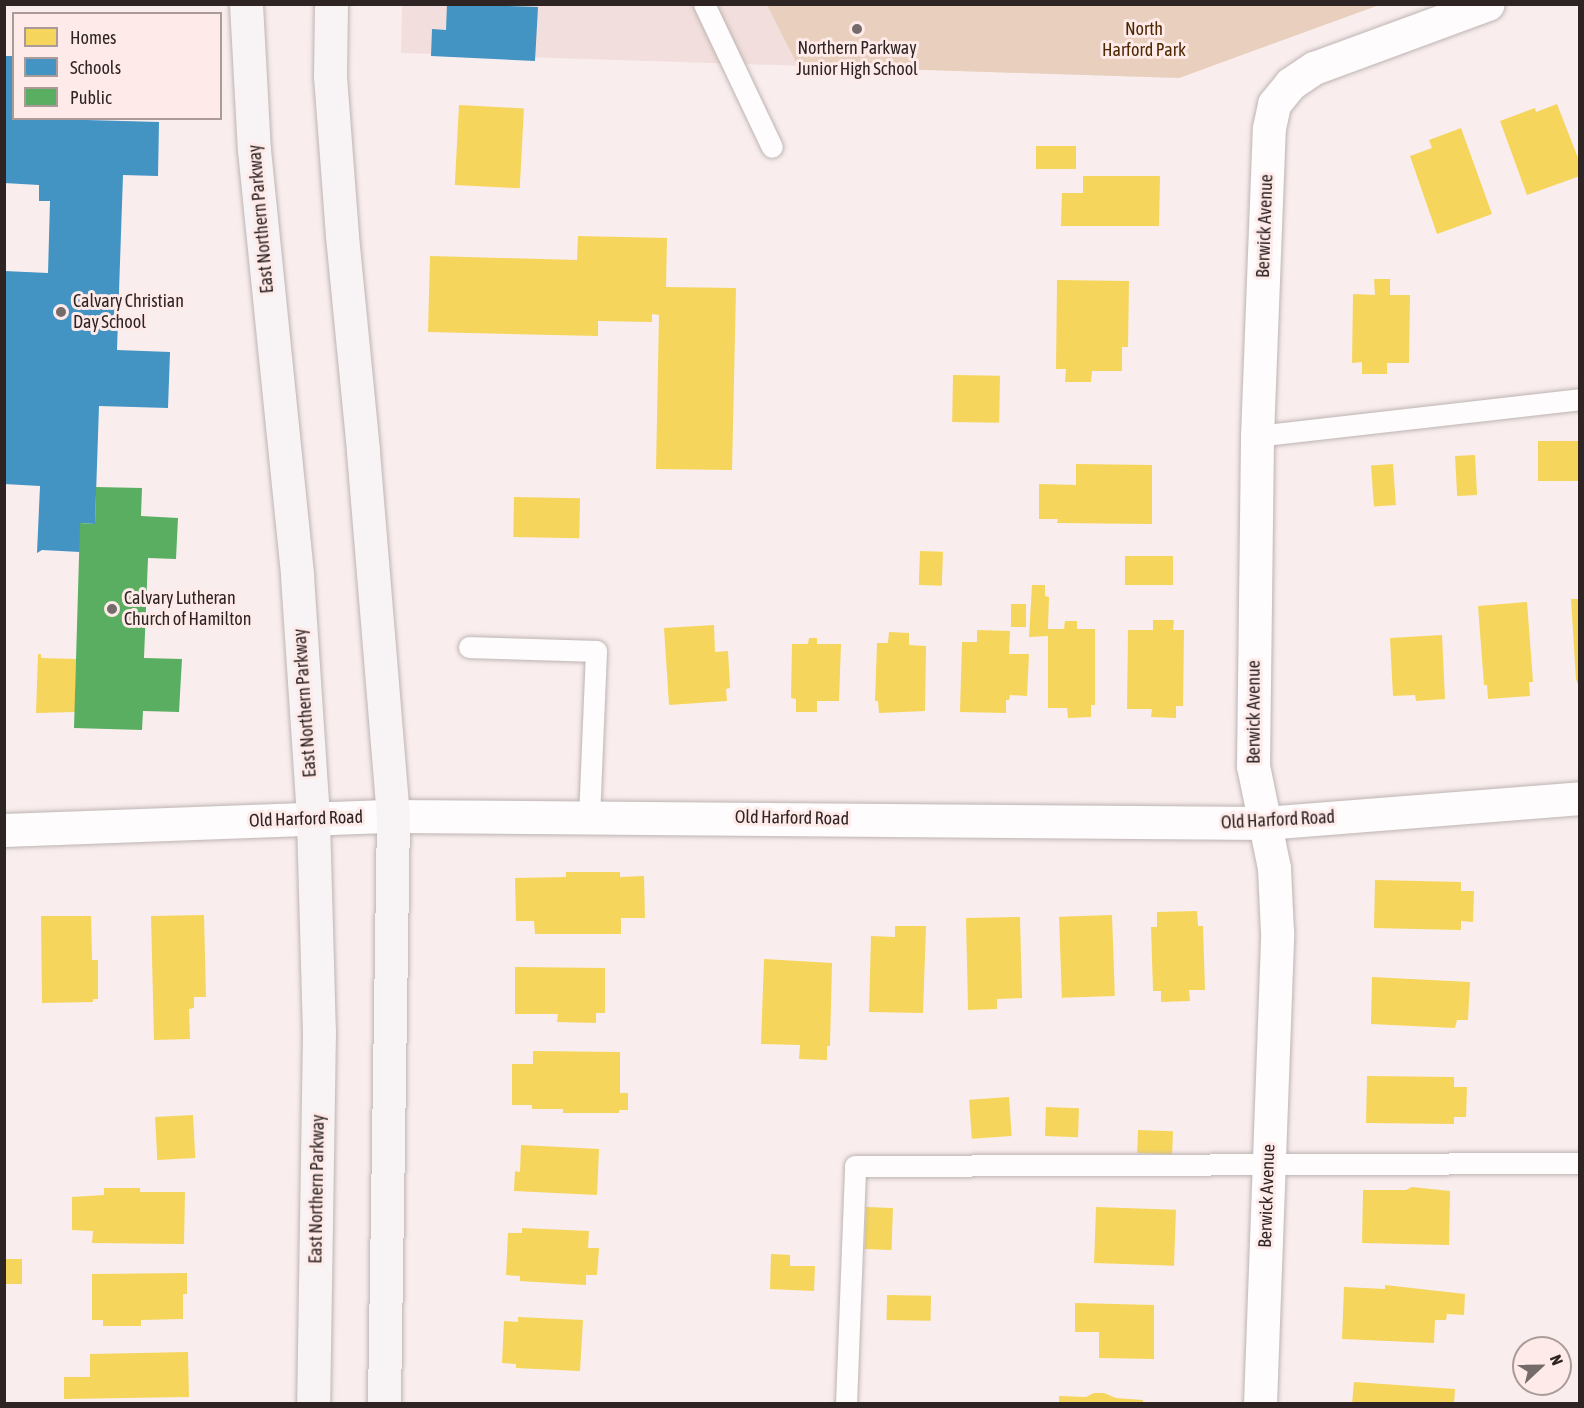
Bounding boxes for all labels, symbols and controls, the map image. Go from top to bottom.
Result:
legend [12,12,222,120]
park label: North Harford Park [1102,19,1186,62]
marker: Northern Parkway Junior High School [850,22,864,36]
text: Homes [70,27,116,48]
place label: Northern Parkway Junior High School [796,38,918,80]
text: Schools [70,57,121,78]
text: Public [70,87,112,108]
street label: East Northern Parkway [244,144,278,294]
street label: Berwick Avenue [1252,174,1278,278]
place label: Calvary Christian Day School [73,291,184,334]
marker: Calvary Christian Day School [54,305,68,319]
place label: Calvary Lutheran Church of Hamilton [124,588,251,630]
marker: Calvary Lutheran Church of Hamilton [105,602,119,616]
street label: East Northern Parkway [289,628,321,778]
street label: Berwick Avenue [1243,660,1265,764]
street label: Old Harford Road [249,806,363,832]
street label: Old Harford Road [735,806,849,830]
street label: Old Harford Road [1220,806,1336,834]
street label: East Northern Parkway [305,1114,329,1264]
street label: Berwick Avenue [1254,1144,1280,1248]
north arrow [1512,1336,1572,1396]
text: N [1547,1352,1567,1368]

